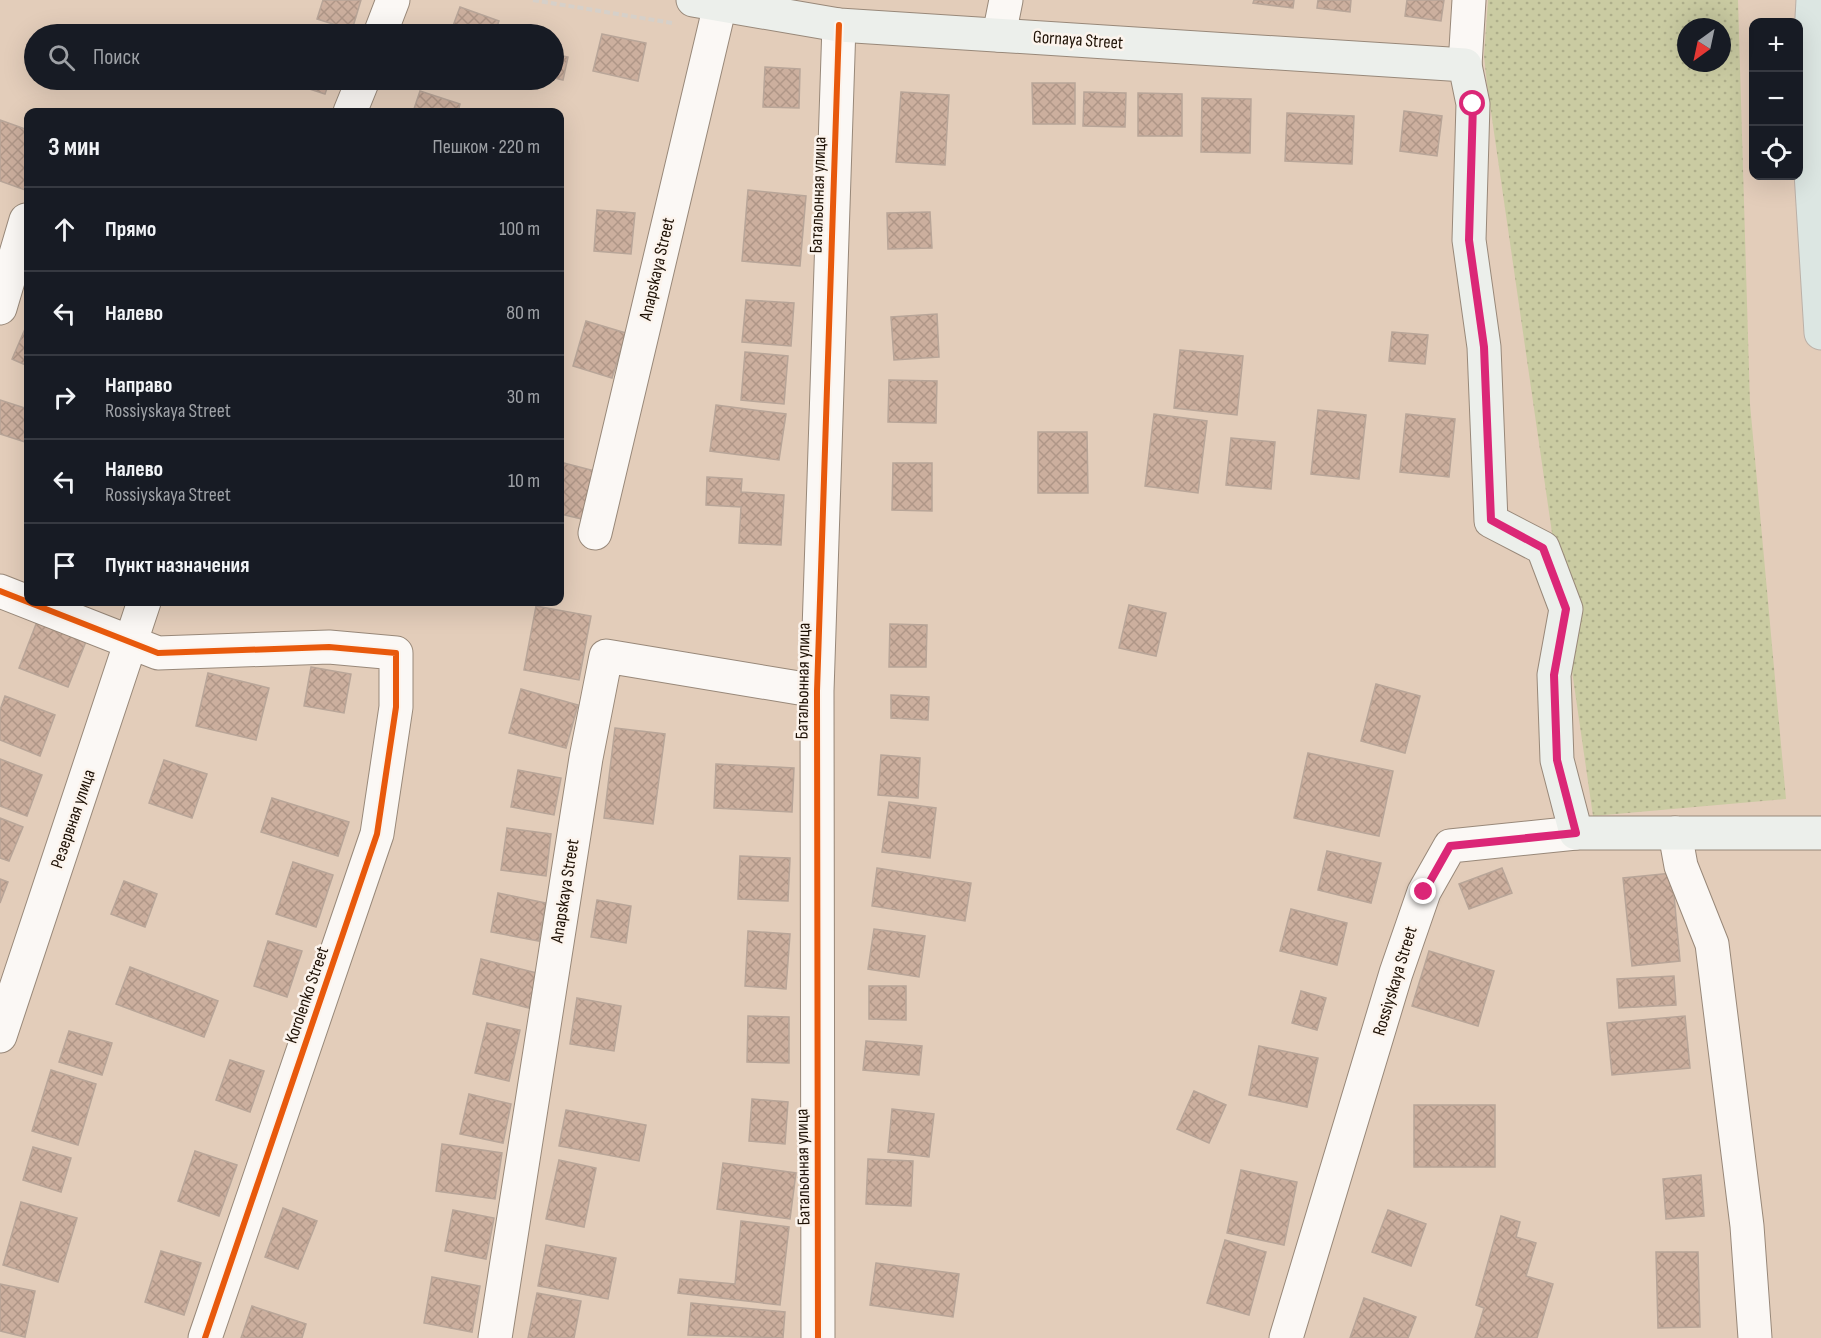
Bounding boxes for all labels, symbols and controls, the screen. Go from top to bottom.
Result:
north arrow [1677,18,1731,72]
map controls [1749,18,1803,180]
button: + [1749,18,1803,72]
search box [24,24,564,90]
street label: Gornaya Street [1032,26,1124,54]
icon: search [45,41,78,74]
text: Поиск [93,44,139,71]
button: − [1749,72,1803,126]
route start [1459,90,1485,116]
button: locate [1749,126,1803,180]
text: 3 мин [48,132,100,163]
text: Пешком · 220 m [433,135,540,159]
street label: Батальонная улица [805,136,831,254]
icon: ahead [48,213,81,246]
street label: Anapskaya Street [635,215,679,323]
text: Прямо [105,216,156,243]
text: 100 m [499,217,540,241]
icon: left [48,297,81,330]
text: Налево [105,300,163,327]
text: 80 m [506,301,540,325]
text: Направо [105,372,172,399]
icon: right [48,381,81,414]
text: 30 m [507,385,540,409]
text: Rossiyskaya Street [105,399,231,423]
text: Налево [105,456,163,483]
icon: left [48,465,81,498]
text: 10 m [508,469,540,493]
text: Rossiyskaya Street [105,483,231,507]
icon: arrive [48,549,81,582]
text: Пункт назначения [105,552,249,579]
street label: Батальонная улица [791,622,815,739]
street label: Резервная улица [46,767,100,871]
street label: Anapskaya Street [546,837,584,945]
route end [1410,878,1436,904]
street label: Rossiyskaya Street [1368,923,1422,1038]
street label: Korolenko Street [281,943,334,1046]
street label: Батальонная улица [791,1108,815,1225]

